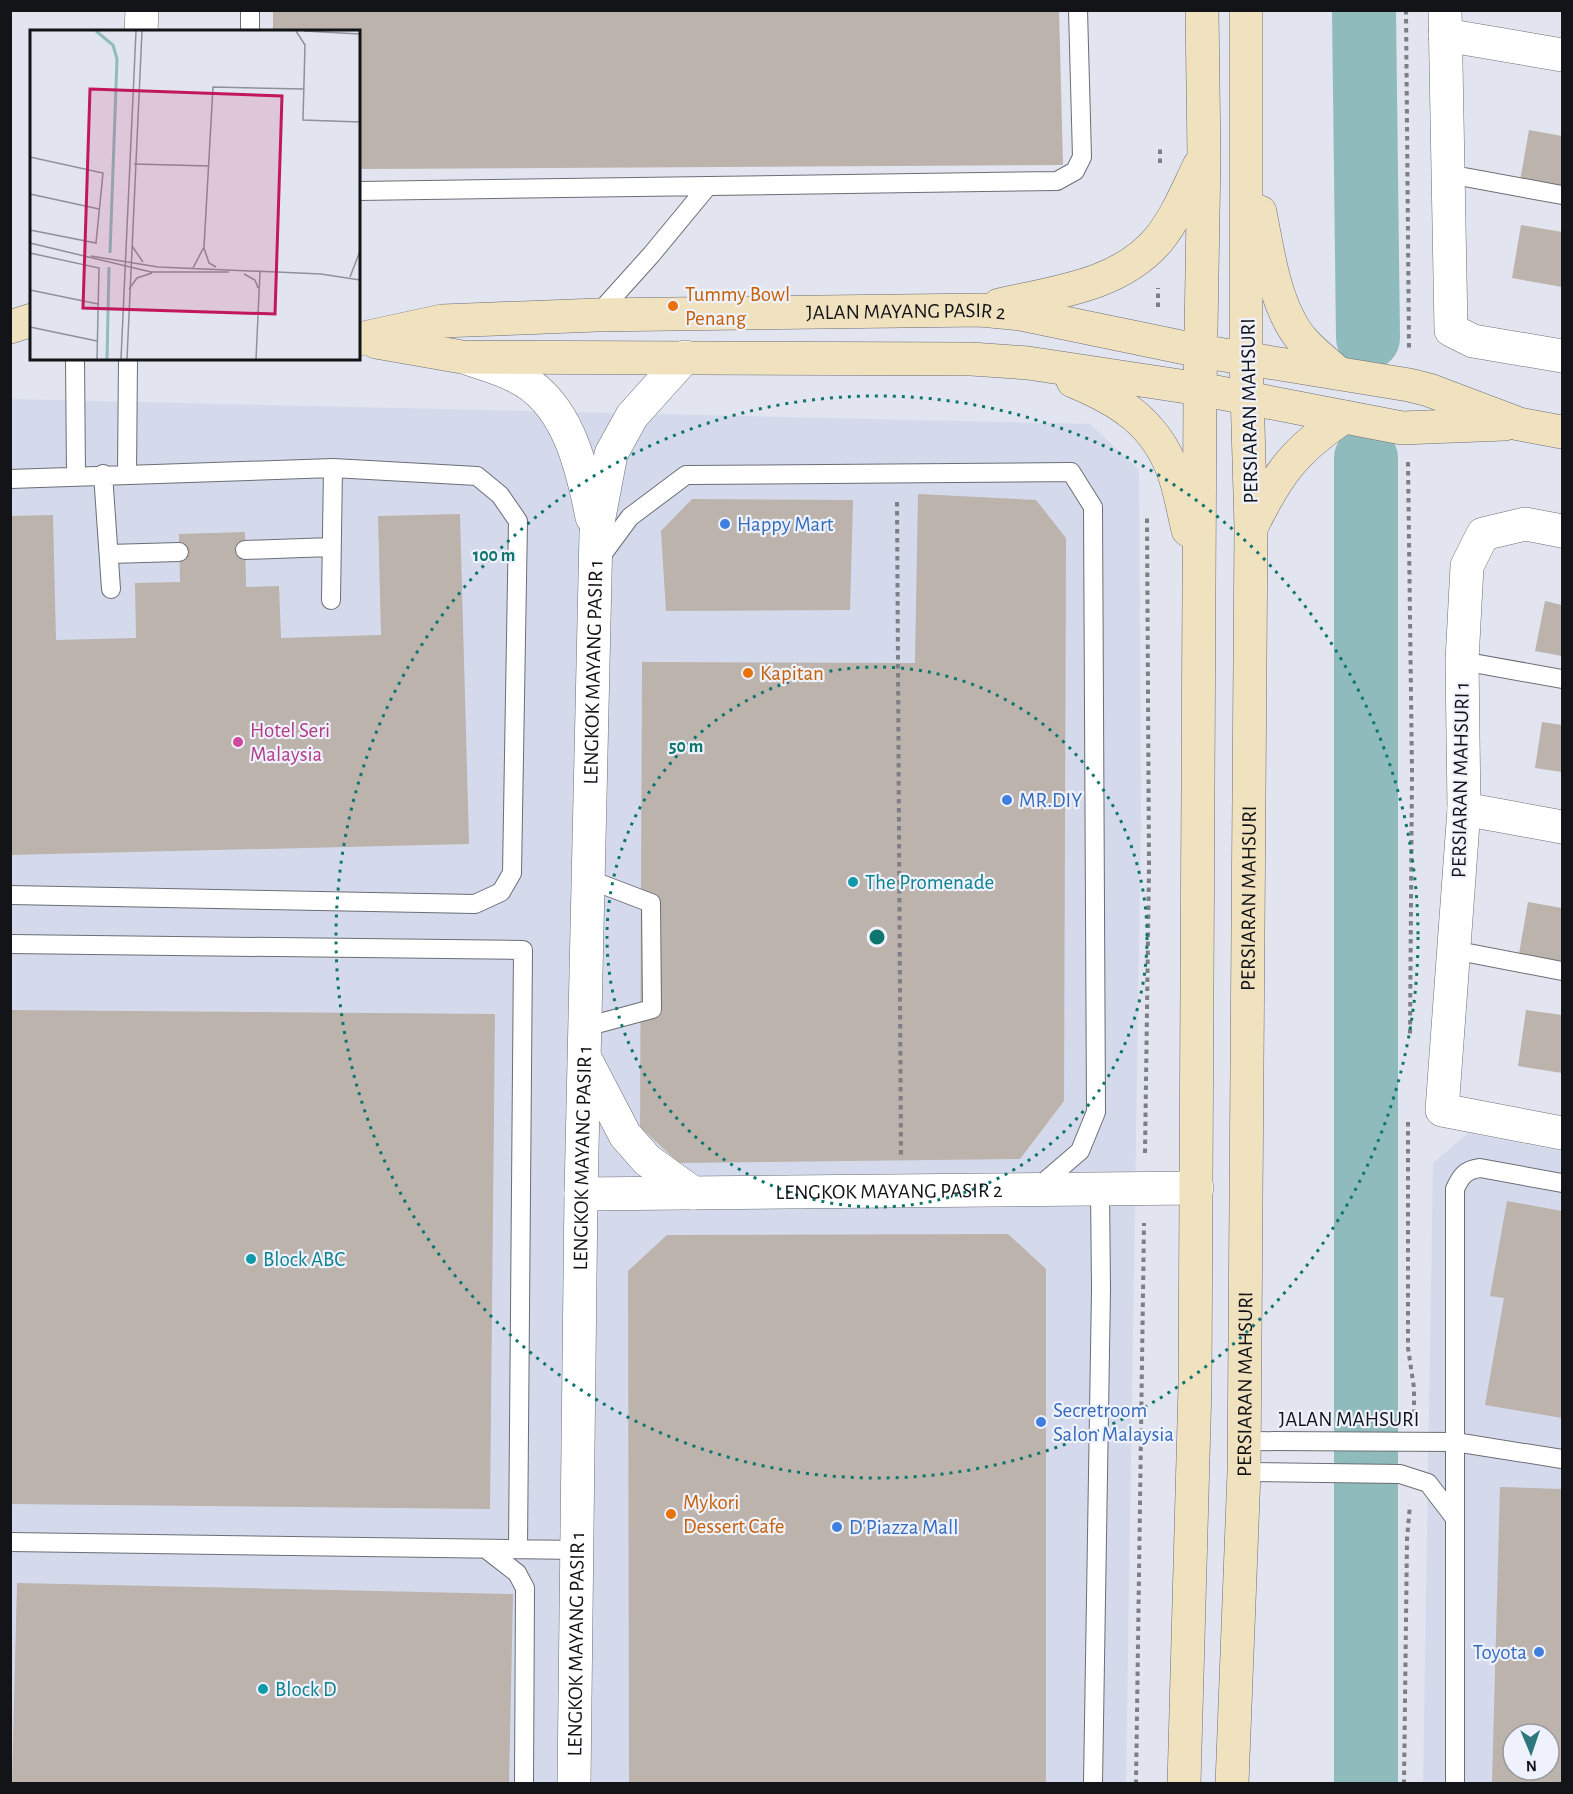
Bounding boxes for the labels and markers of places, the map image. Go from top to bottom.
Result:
place label: Tummy Bowl Penang [685,284,790,329]
marker: Tummy Bowl Penang [666,299,680,313]
place label: Happy Mart [737,514,834,535]
marker: Happy Mart [718,517,732,531]
place label: Kapitan [760,663,824,684]
marker: Kapitan [741,666,755,680]
place label: Hotel Seri Malaysia [250,720,330,765]
marker: Hotel Seri Malaysia [231,735,245,749]
place label: MR.DIY [1019,790,1082,811]
marker: MR.DIY [1000,793,1014,807]
place label: The Promenade [865,872,994,893]
marker: The Promenade [846,875,860,889]
centre of rings [867,927,887,947]
place label: Block ABC [263,1249,345,1270]
marker: Block ABC [244,1252,258,1266]
place label: Secretroom Salon Malaysia [1053,1400,1174,1445]
marker: Secretroom Salon Malaysia [1034,1415,1048,1429]
place label: Mykori Dessert Cafe [683,1492,785,1537]
marker: Mykori Dessert Cafe [664,1507,678,1521]
place label: D'Piazza Mall [849,1517,958,1538]
marker: D'Piazza Mall [830,1520,844,1534]
place label: Toyota [1473,1642,1527,1663]
marker: Toyota [1532,1645,1546,1659]
place label: Block D [275,1679,336,1700]
marker: Block D [256,1682,270,1696]

